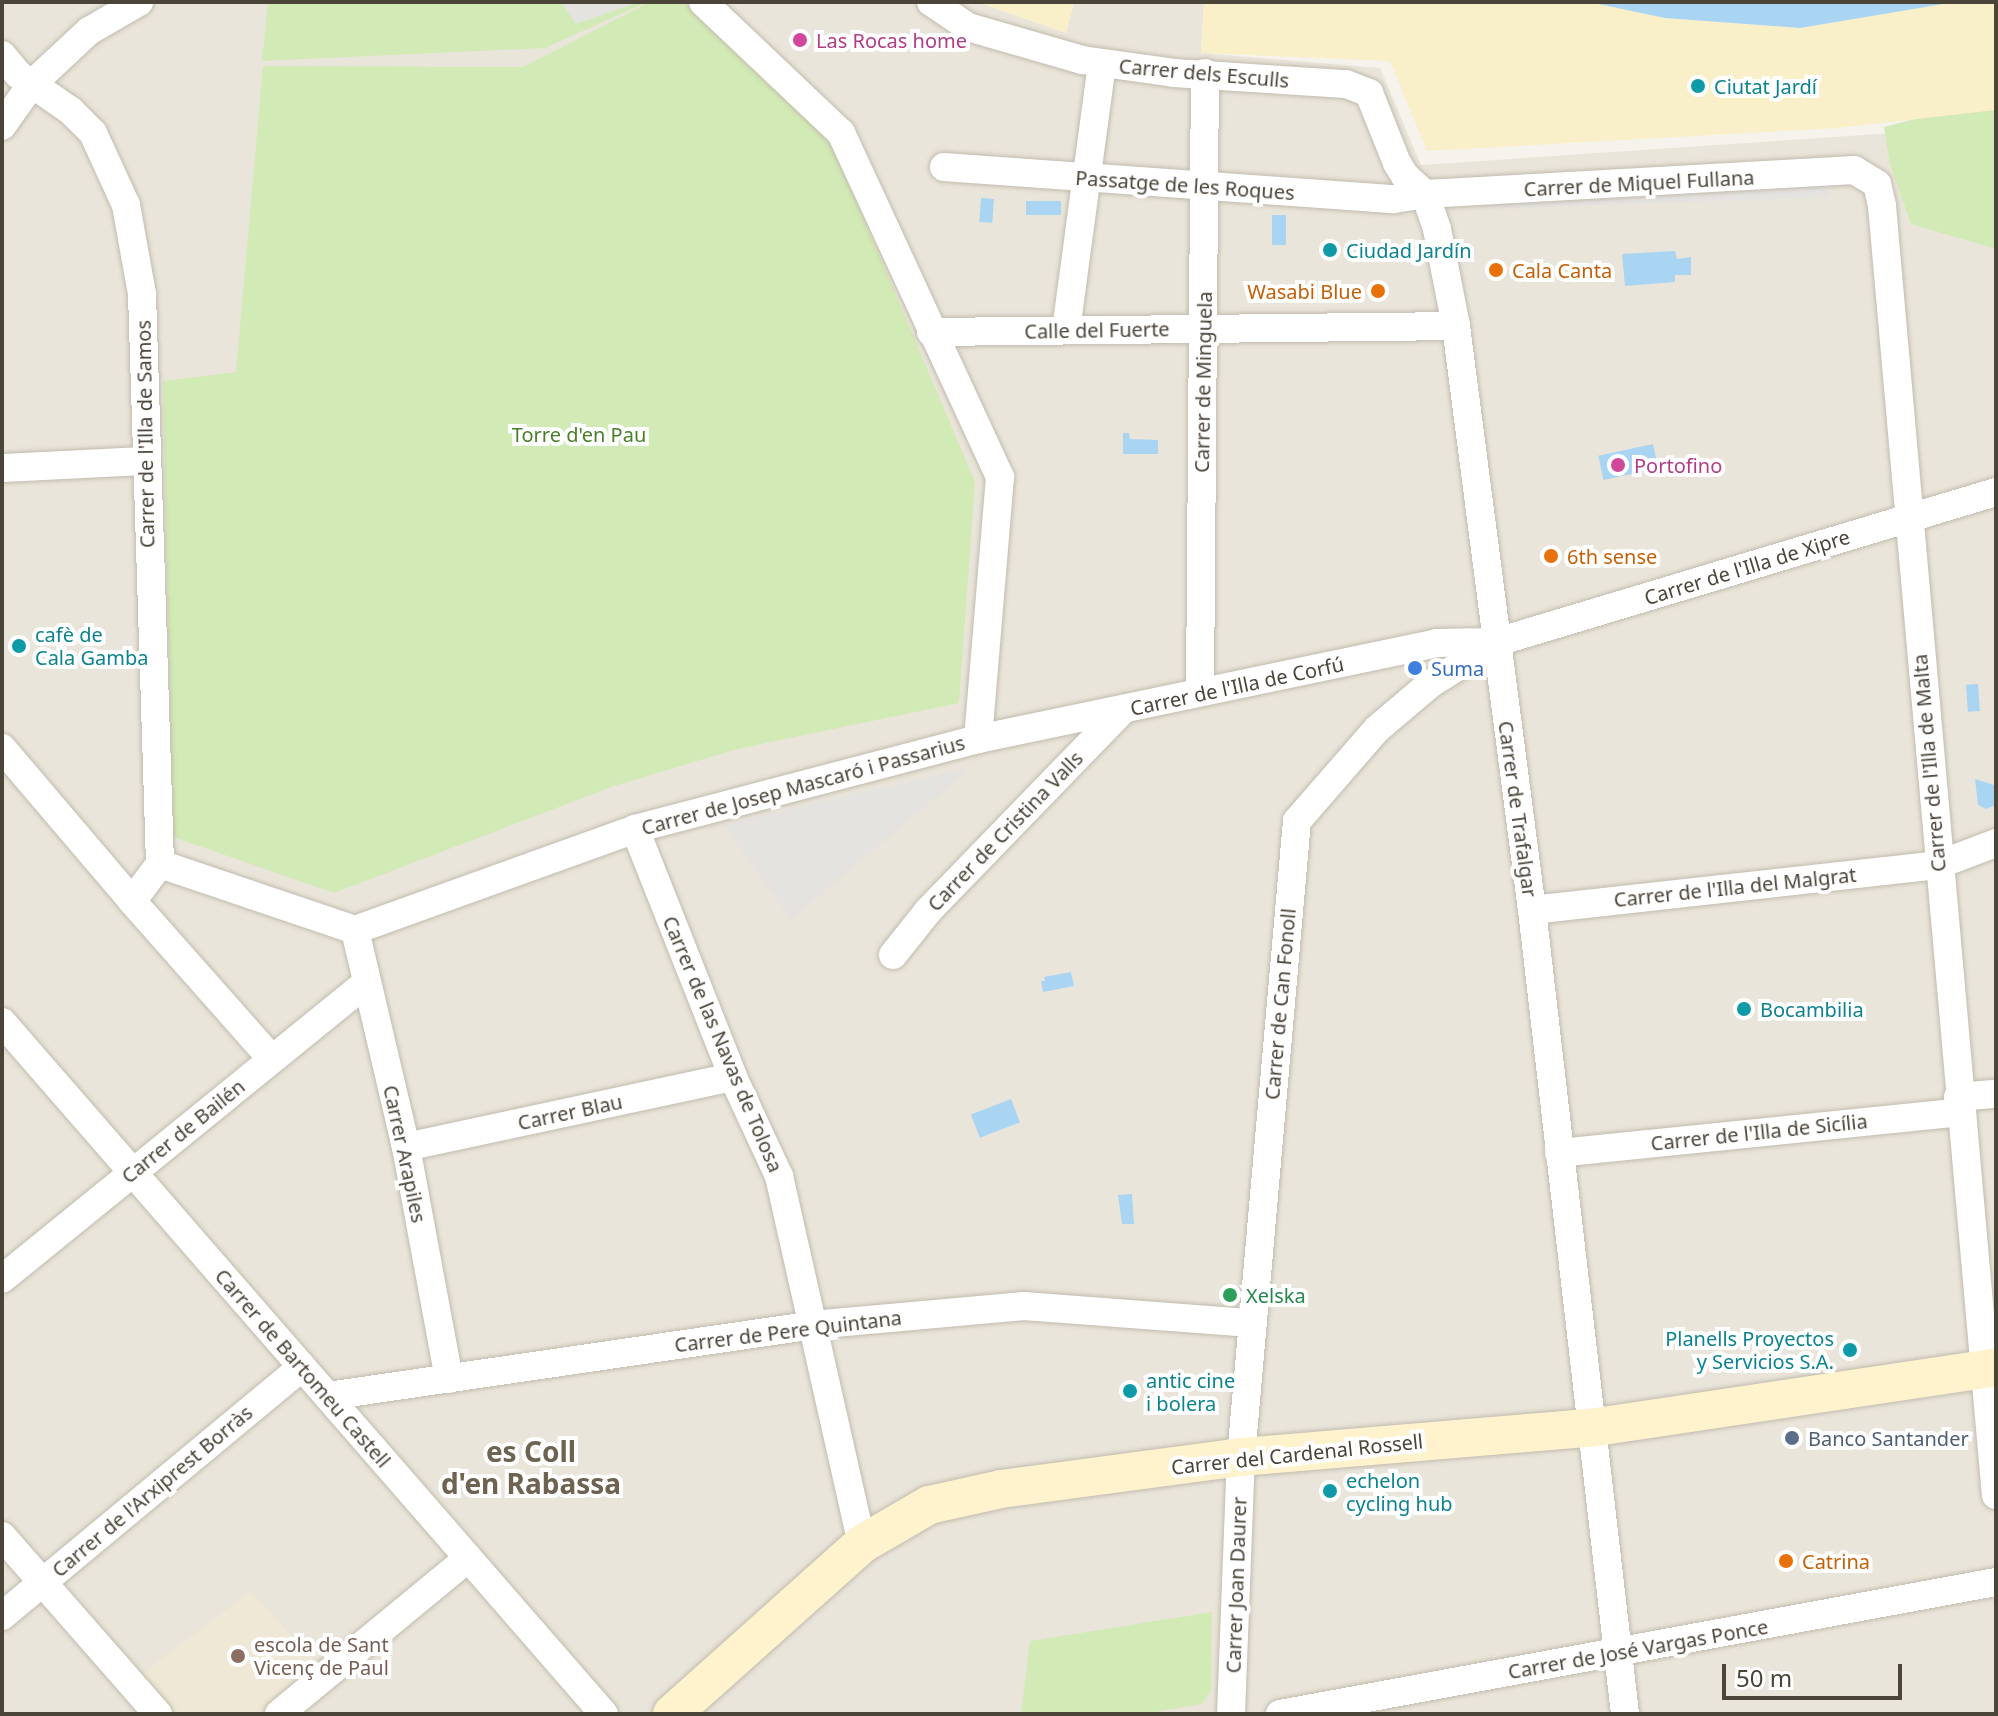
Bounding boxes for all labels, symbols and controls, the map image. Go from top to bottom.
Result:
place label: Las Rocas home [816,28,967,52]
marker: Las Rocas home [791,31,809,49]
street label: Carrer dels Esculls [1118,54,1290,92]
place label: Ciutat Jardí [1714,74,1817,98]
marker: Ciutat Jardí [1689,77,1707,95]
street label: Passatge de les Roques [1075,165,1295,205]
street label: Carrer de Miquel Fullana [1523,165,1755,201]
place label: Ciudad Jardín [1346,238,1472,262]
marker: Ciudad Jardín [1321,241,1339,259]
place label: Cala Canta [1512,258,1612,282]
marker: Cala Canta [1487,261,1505,279]
place label: Wasabi Blue [1247,279,1362,303]
marker: Wasabi Blue [1369,282,1387,300]
street label: Carrer de Minguela [1189,291,1217,473]
street label: Calle del Fuerte [1024,317,1170,343]
street label: Carrer de l'Illa de Samos [131,320,159,548]
park label: Torre d'en Pau [512,422,646,446]
place label: Portofino [1634,453,1722,477]
marker: Portofino [1609,456,1627,474]
street label: Carrer de l'Illa de Xipre [1641,524,1853,610]
place label: 6th sense [1567,544,1657,568]
marker: 6th sense [1542,547,1560,565]
place label: cafè de Cala Gamba [35,622,148,669]
marker: cafè de Cala Gamba [10,637,28,655]
street label: Carrer de l'Illa de Corfú [1128,652,1346,720]
street label: Carrer de l'Illa de Malta [1908,653,1950,873]
place label: Suma [1431,656,1484,680]
marker: Suma [1406,659,1424,677]
street label: Carrer de Trafalgar [1494,719,1542,899]
street label: Carrer de Josep Mascaró i Passarius [639,730,967,840]
street label: Carrer de Cristina Valls [922,746,1088,916]
street label: Carrer de l'Illa del Malgrat [1613,862,1857,912]
street label: Carrer de Can Fonoll [1260,907,1300,1101]
street label: Carrer de las Navas de Tolosa [658,912,788,1176]
place label: Bocambilia [1760,997,1864,1021]
marker: Bocambilia [1735,1000,1753,1018]
street label: Carrer de Bailén [117,1074,249,1188]
street label: Carrer Arapiles [379,1083,431,1225]
street label: Carrer Blau [515,1089,625,1135]
street label: Carrer de l'Illa de Sicília [1649,1109,1869,1155]
street label: Carrer de Bartomeu Castell [210,1264,396,1472]
place label: Xelska [1246,1283,1306,1307]
marker: Xelska [1221,1286,1239,1304]
street label: Carrer de Pere Quintana [673,1305,903,1357]
place label: Planells Proyectos y Servicios S.A. [1665,1326,1834,1373]
marker: Planells Proyectos y Servicios S.A. [1841,1341,1859,1359]
place label: antic cine i bolera [1146,1368,1235,1415]
marker: antic cine i bolera [1121,1382,1139,1400]
street label: Carrer de l'Arxiprest Borràs [47,1400,257,1582]
place label: Banco Santander [1808,1426,1969,1450]
street label: Carrer del Cardenal Rossell [1170,1429,1424,1479]
marker: Banco Santander [1783,1429,1801,1447]
district label: es Coll d'en Rabassa [441,1434,621,1500]
place label: echelon cycling hub [1346,1468,1453,1515]
marker: echelon cycling hub [1321,1482,1339,1500]
street label: Carrer Joan Daurer [1221,1496,1251,1674]
place label: Catrina [1802,1549,1870,1573]
marker: Catrina [1777,1552,1795,1570]
street label: Carrer de José Vargas Ponce [1506,1614,1770,1684]
place label: escola de Sant Vicenç de Paul [254,1632,389,1679]
marker: escola de Sant Vicenç de Paul [229,1647,247,1665]
scale bar [1726,1648,1906,1698]
text: 50 m [1736,1661,1792,1694]

